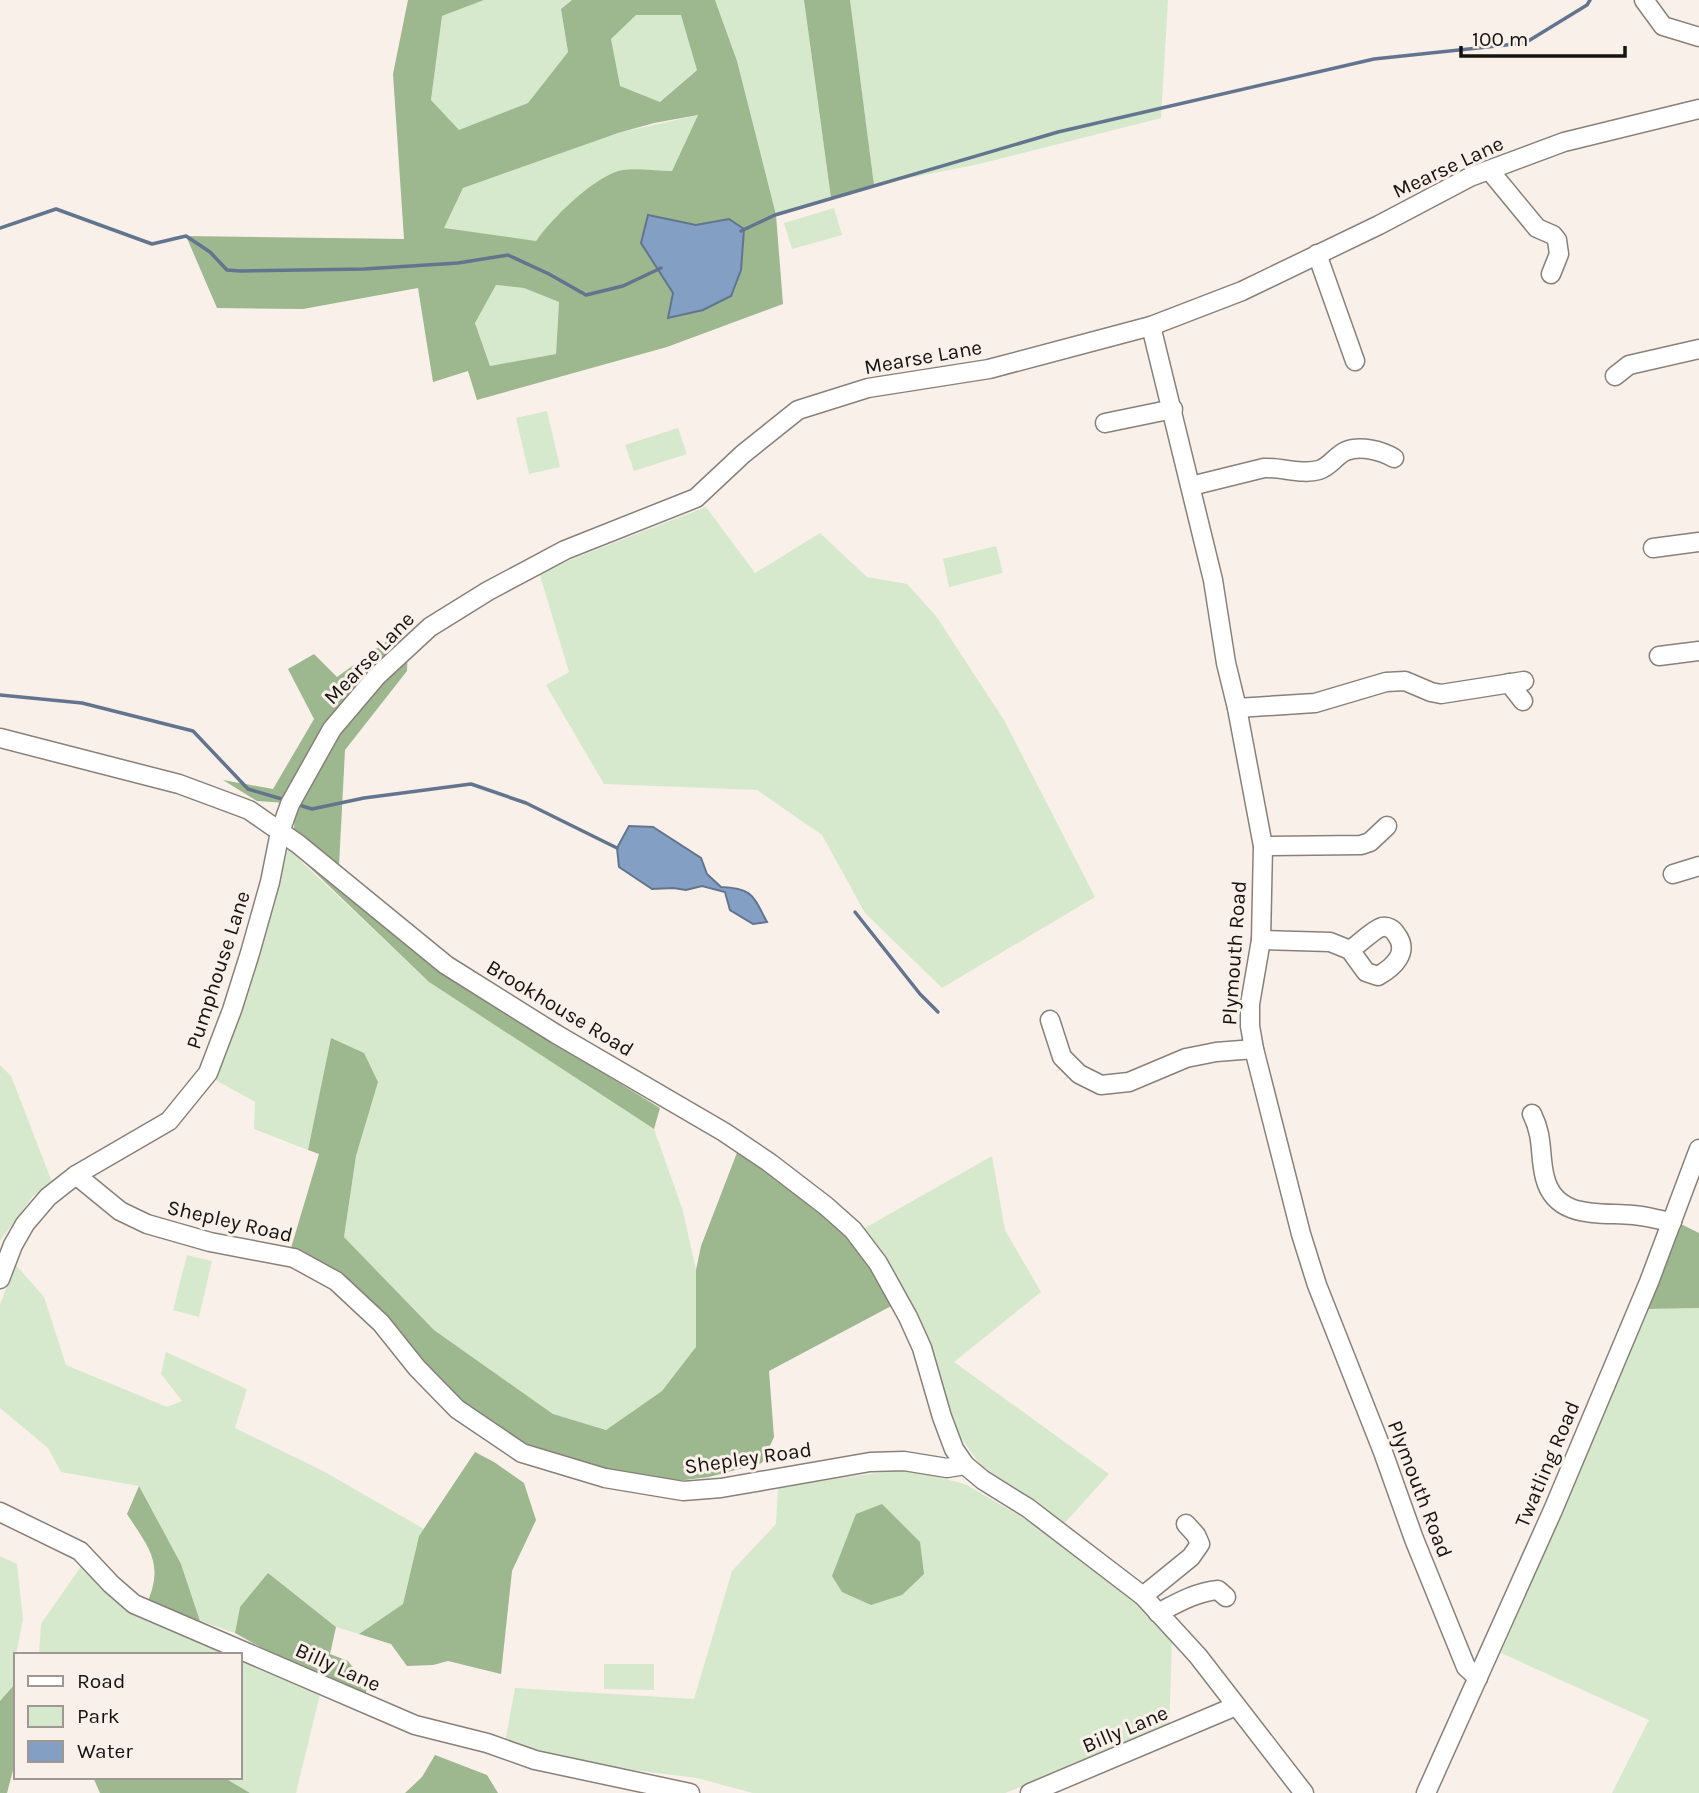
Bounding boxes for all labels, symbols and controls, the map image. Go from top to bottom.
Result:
scale bar [1461,14,1626,58]
text: 100 m [1472,27,1529,51]
street label: Mearse Lane [1389,131,1507,203]
street label: Mearse Lane [862,335,984,379]
street label: Mearse Lane [319,607,419,709]
street label: Plymouth Road [1217,880,1251,1026]
street label: Pumphouse Lane [181,888,255,1052]
street label: Brookhouse Road [482,955,638,1061]
street label: Shepley Road [165,1195,295,1247]
street label: Twatling Road [1510,1397,1584,1531]
street label: Plymouth Road [1383,1417,1457,1561]
street label: Shepley Road [683,1437,813,1479]
street label: Billy Lane [292,1638,384,1696]
legend [14,1653,242,1779]
text: Road [77,1669,125,1693]
street label: Billy Lane [1079,1700,1171,1758]
text: Park [77,1704,120,1728]
text: Water [77,1739,133,1763]

